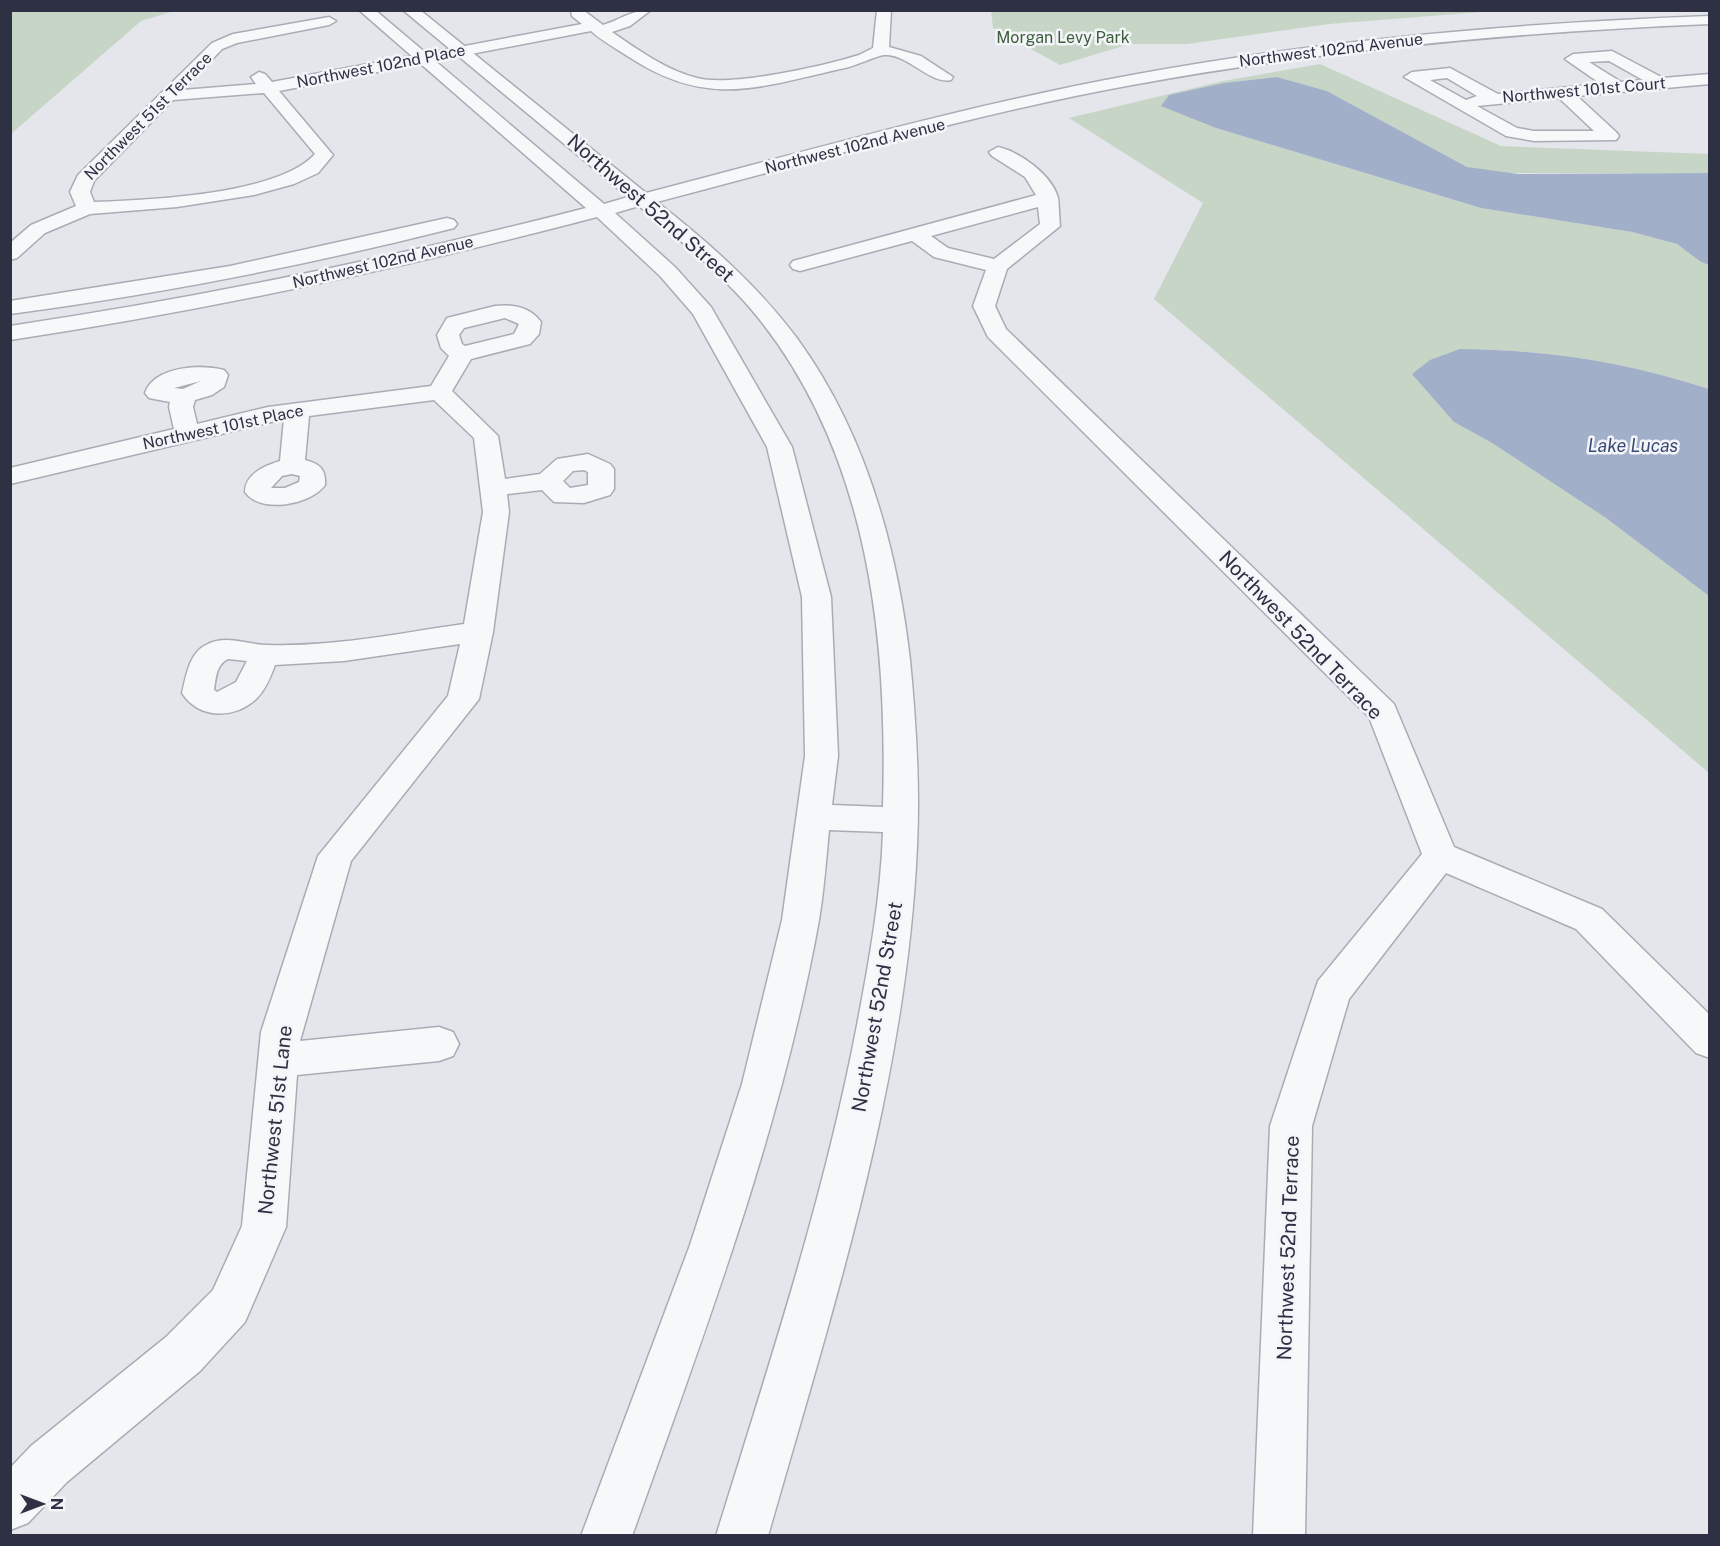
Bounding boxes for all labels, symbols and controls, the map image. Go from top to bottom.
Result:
park label: Morgan Levy Park [996,28,1130,47]
street label: Northwest 102nd Avenue [1238,29,1424,71]
street label: Northwest 102nd Place [295,40,467,92]
street label: Northwest 51st Terrace [80,48,216,184]
street label: Northwest 101st Court [1501,73,1667,107]
street label: Northwest 102nd Avenue [763,114,947,178]
street label: Northwest 52nd Street [563,129,739,287]
street label: Northwest 102nd Avenue [291,232,475,292]
street label: Northwest 101st Place [141,401,305,453]
water label: Lake Lucas [1588,435,1678,456]
street label: Northwest 52nd Terrace [1214,546,1388,724]
street label: Northwest 52nd Street [847,900,907,1114]
street label: Northwest 51st Lane [253,1024,297,1216]
street label: Northwest 52nd Terrace [1272,1135,1304,1361]
north arrow [12,1474,72,1534]
text: N [47,1498,66,1510]

